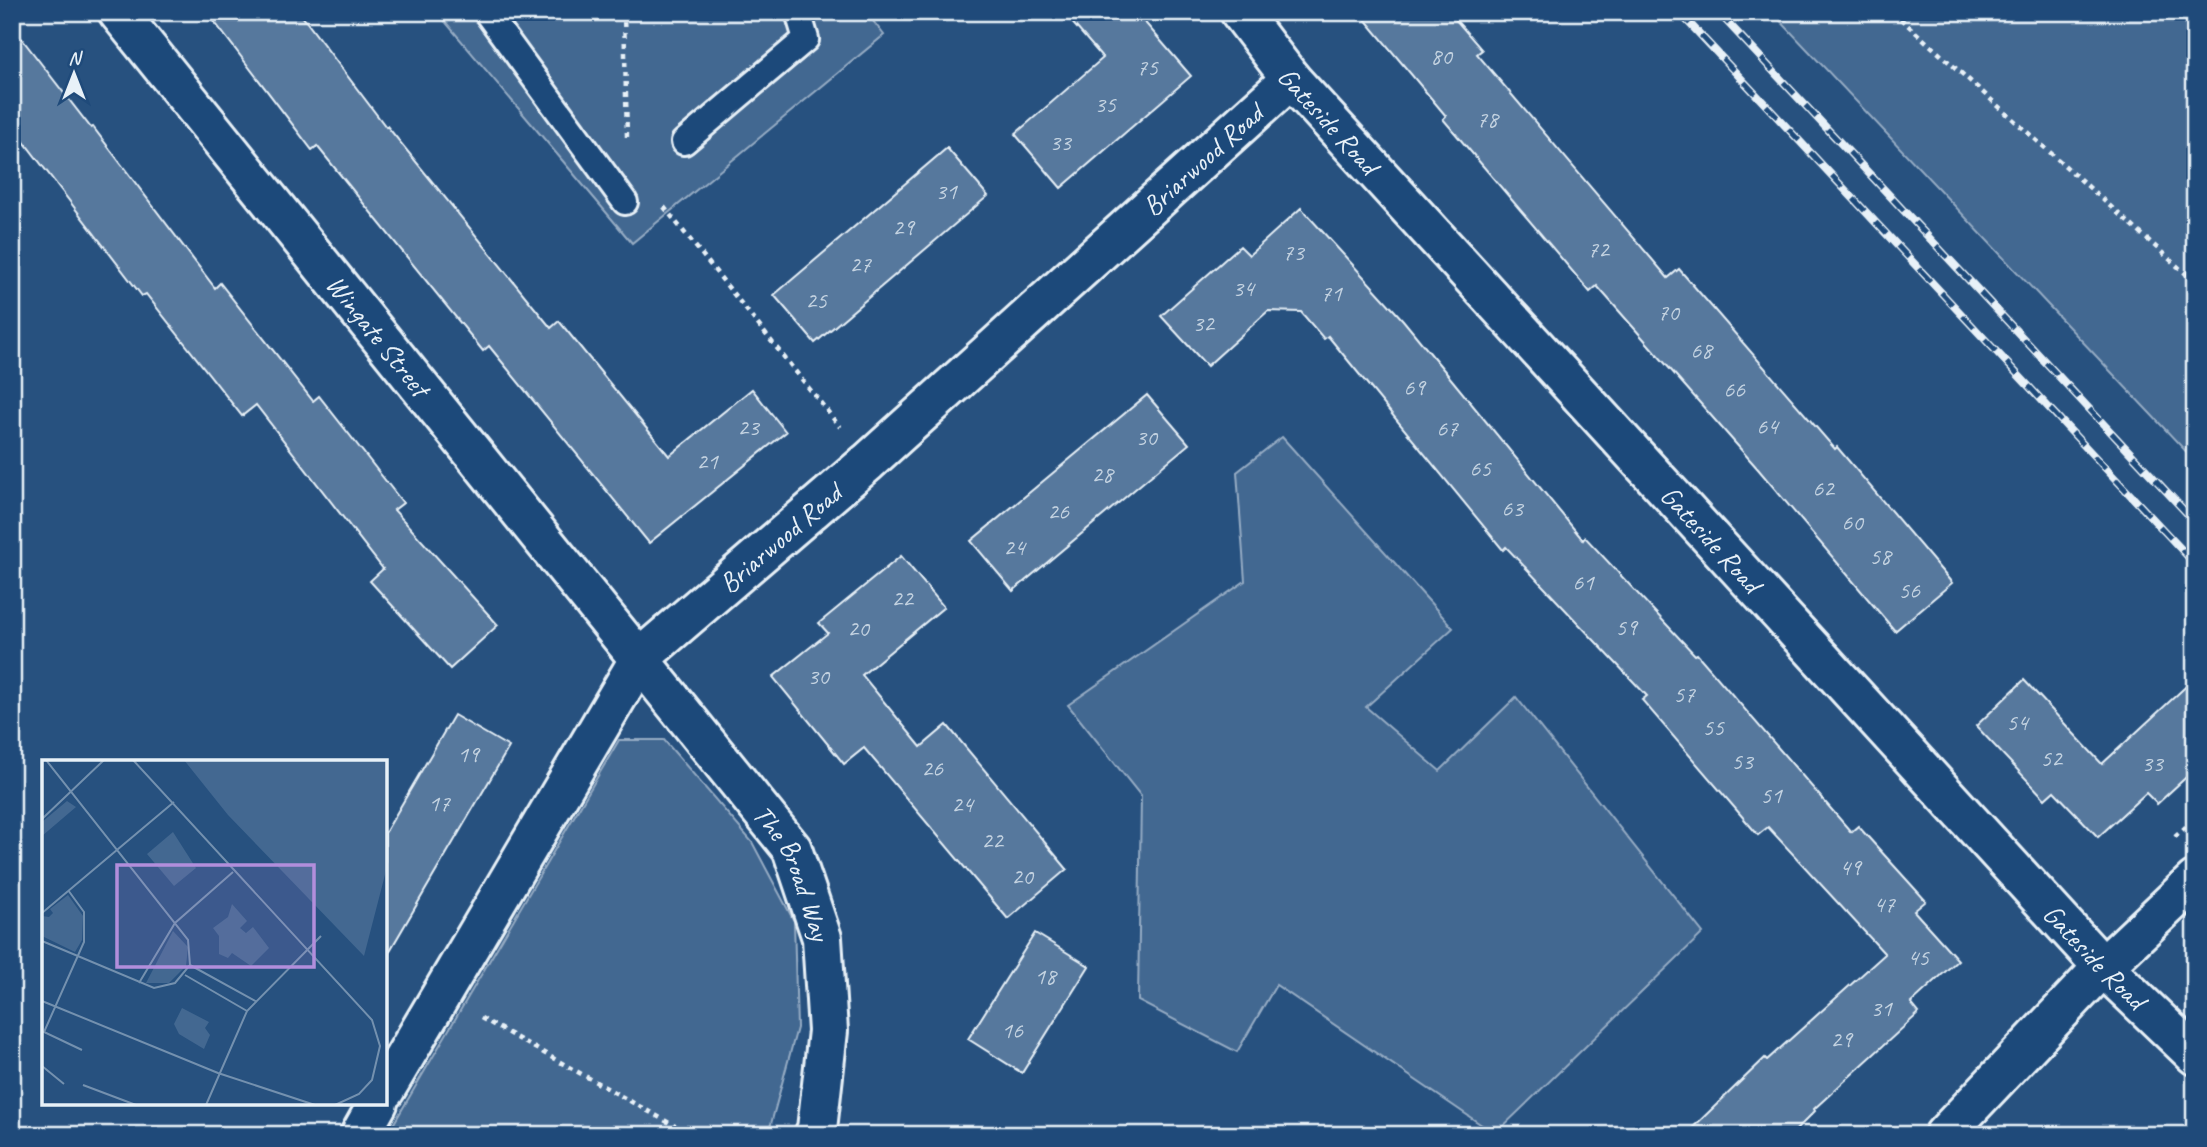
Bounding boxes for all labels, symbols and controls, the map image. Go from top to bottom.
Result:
north arrow [38,38,108,108]
house number: 80 [1430,41,1454,71]
text: N [68,46,83,70]
house number: 75 [1136,52,1159,82]
street label: Gateside Road [1271,60,1389,184]
house number: 35 [1094,89,1117,119]
street label: Briarwood Road [1135,93,1273,223]
house number: 78 [1476,104,1500,134]
house number: 33 [1049,127,1073,157]
house number: 31 [935,176,958,206]
house number: 29 [892,212,916,242]
house number: 72 [1587,234,1611,264]
house number: 73 [1282,237,1306,267]
house number: 27 [849,249,872,279]
street label: Wingate Street [319,267,440,406]
house number: 34 [1232,273,1256,303]
house number: 71 [1320,278,1343,308]
house number: 25 [805,285,828,315]
house number: 70 [1657,297,1681,327]
house number: 32 [1192,308,1216,338]
house number: 68 [1690,335,1714,365]
house number: 69 [1403,372,1427,402]
house number: 66 [1723,374,1746,404]
house number: 64 [1756,411,1780,441]
house number: 23 [737,412,761,442]
house number: 67 [1436,413,1459,443]
house number: 30 [1135,422,1159,452]
house number: 21 [696,446,719,476]
house number: 65 [1469,453,1492,483]
house number: 28 [1091,459,1115,489]
street label: Briarwood Road [711,473,851,600]
house number: 62 [1812,473,1836,503]
street label: Gateside Road [1653,478,1772,602]
house number: 63 [1501,493,1525,523]
house number: 26 [1047,496,1070,526]
house number: 60 [1841,507,1865,537]
house number: 24 [1003,532,1027,562]
house number: 58 [1869,541,1893,571]
house number: 61 [1572,567,1595,597]
house number: 56 [1898,575,1921,605]
house number: 22 [891,583,915,613]
house number: 59 [1615,612,1639,642]
house number: 20 [847,613,871,643]
house number: 30 [807,661,831,691]
house number: 57 [1673,679,1696,709]
house number: 54 [2006,707,2030,737]
house number: 55 [1702,712,1725,742]
house number: 19 [457,739,481,769]
house number: 52 [2040,743,2064,773]
house number: 53 [1731,746,1755,776]
house number: 33 [2141,748,2165,778]
house number: 26 [921,753,944,783]
inset map [42,760,387,1105]
house number: 51 [1760,780,1783,810]
house number: 17 [428,788,451,818]
house number: 24 [951,789,975,819]
street label: The Broad Way [746,797,840,947]
house number: 22 [981,825,1005,855]
house number: 49 [1839,852,1863,882]
house number: 20 [1011,861,1035,891]
house number: 47 [1873,889,1896,919]
street label: Gateside Road [2036,896,2156,1019]
house number: 45 [1907,942,1930,972]
house number: 18 [1034,961,1058,991]
house number: 31 [1870,993,1893,1023]
house number: 16 [1001,1015,1024,1045]
house number: 29 [1830,1024,1854,1054]

